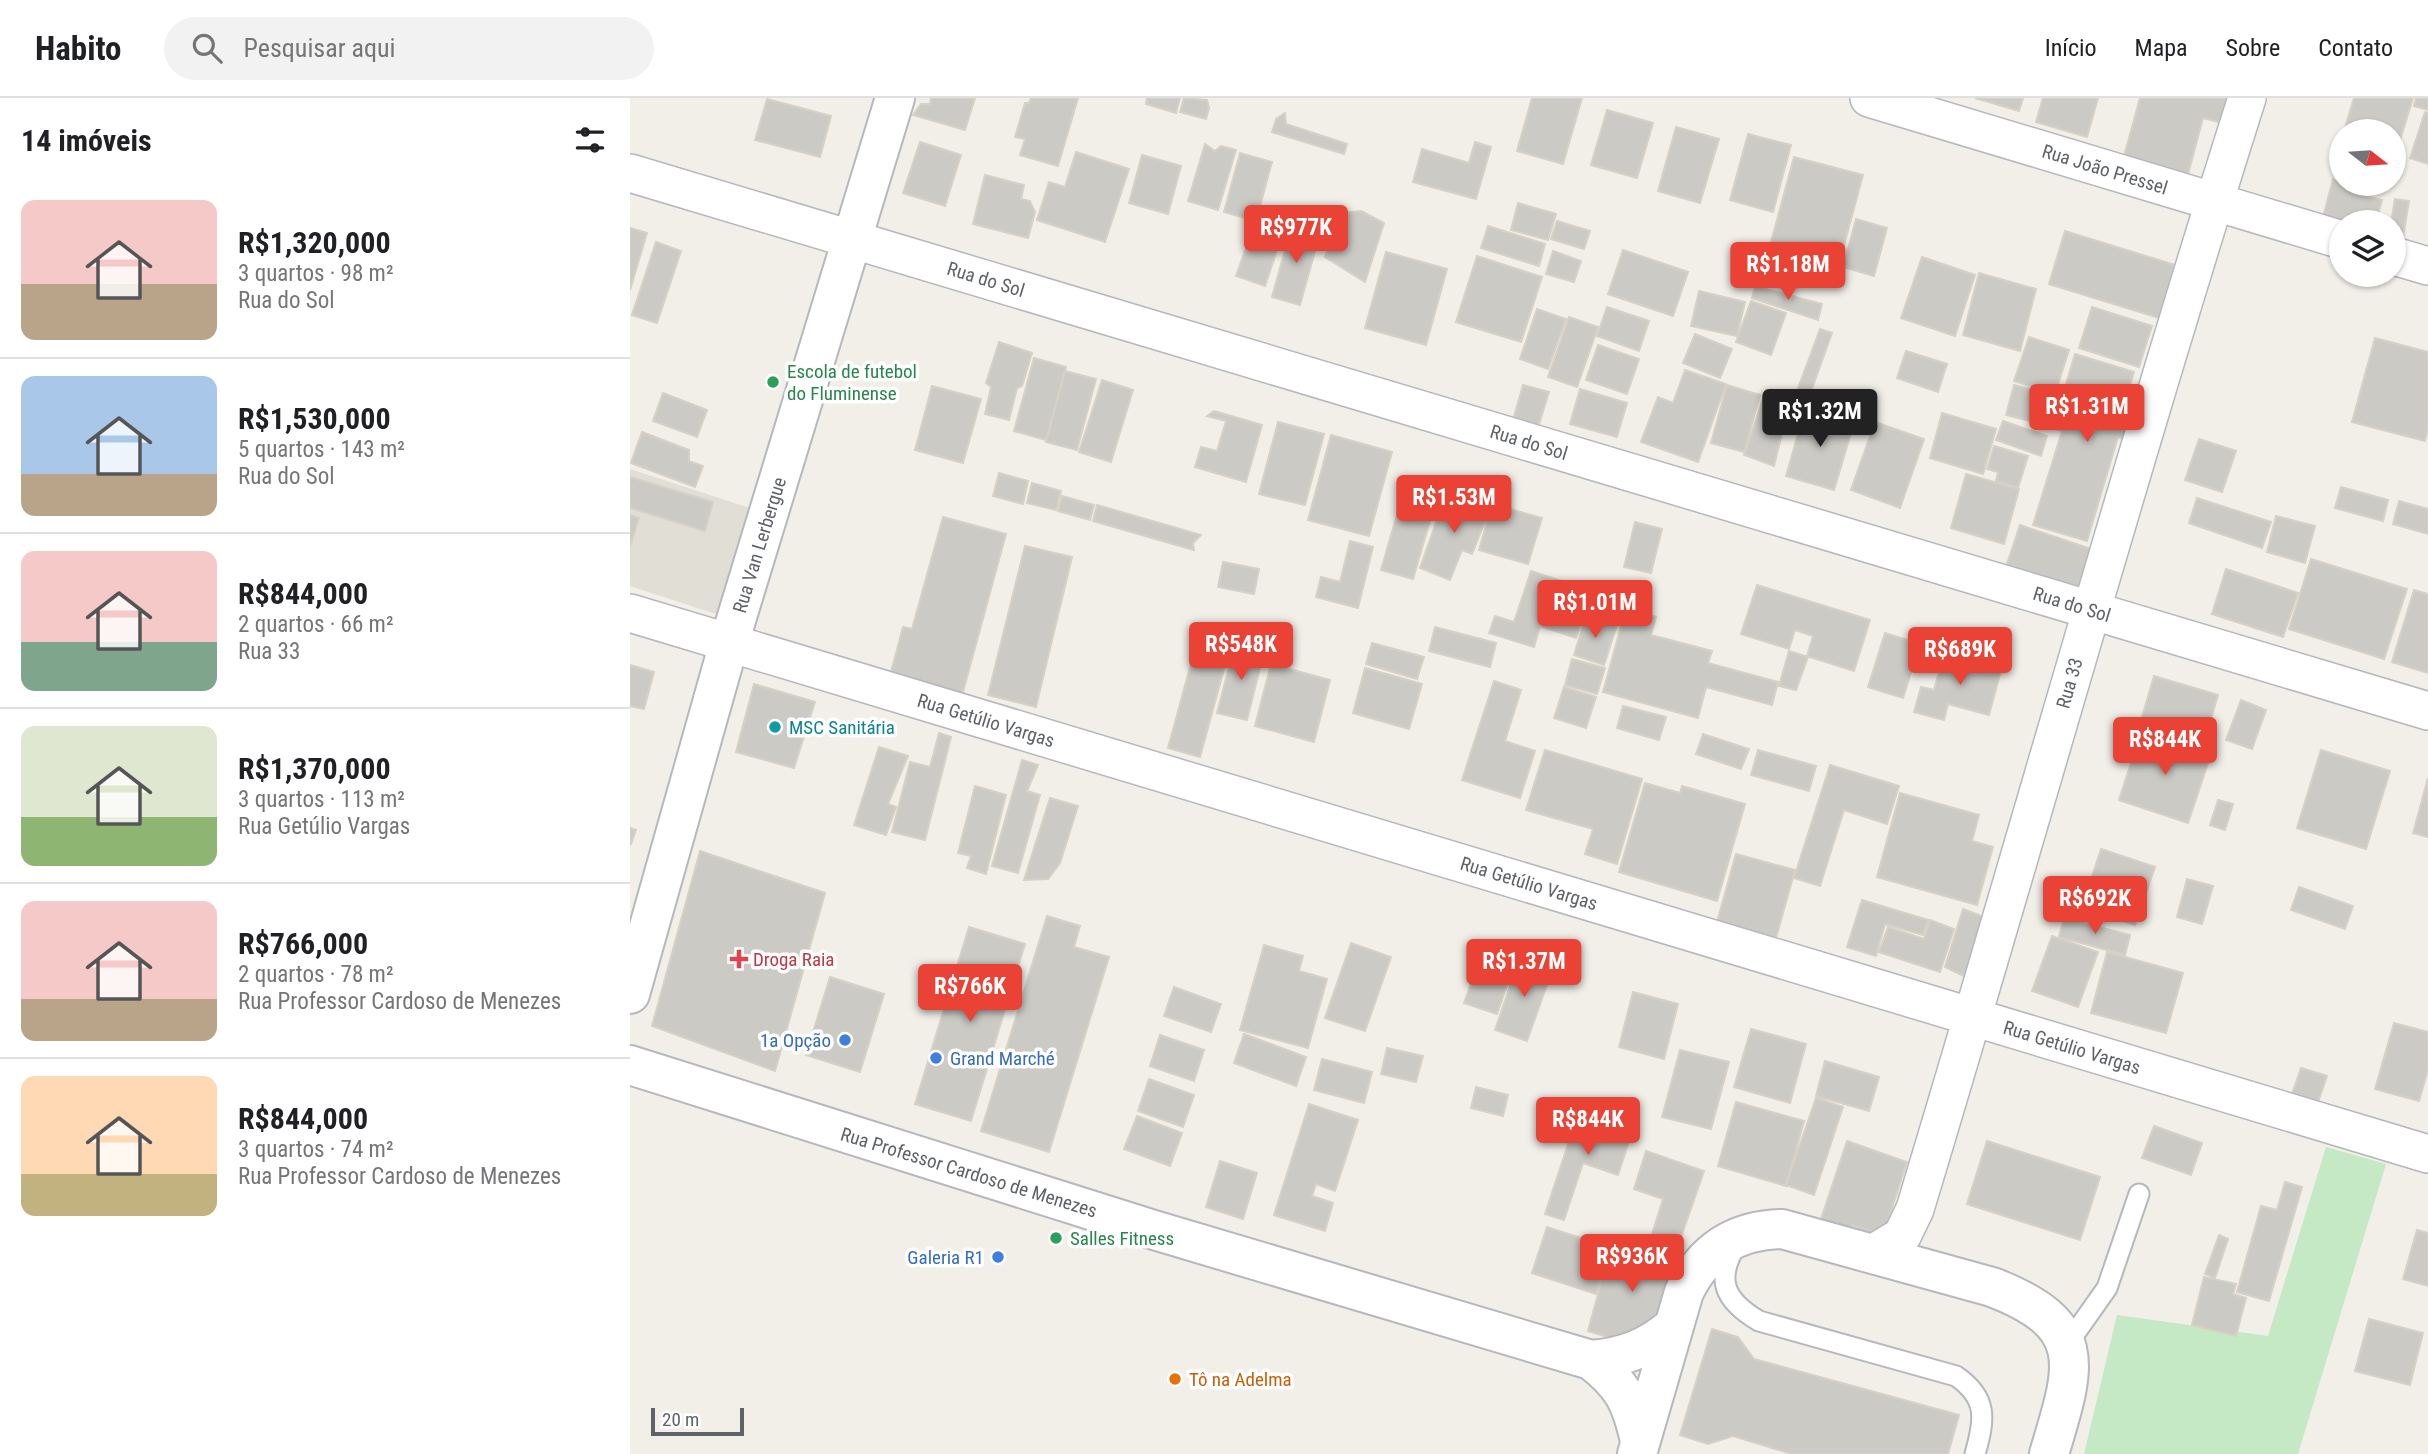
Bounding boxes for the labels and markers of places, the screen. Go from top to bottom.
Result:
pin: R$977K [1239,206,1353,265]
pin: R$1.18M [1723,242,1853,302]
place label: Escola de futebol do Fluminense [787,360,917,405]
marker: Escola de futebol do Fluminense [765,374,781,390]
pin: R$1.31M [2022,384,2152,444]
pin: R$1.32M [1755,390,1885,449]
pin: R$1.53M [1389,476,1519,535]
pin: R$1.01M [1530,580,1660,640]
pin: R$548K [1184,622,1298,682]
pin: R$689K [1903,628,2017,687]
place label: MSC Sanitária [789,716,895,739]
pin: R$844K [2108,718,2222,777]
marker: MSC Sanitária [767,719,783,735]
pin: R$692K [2038,876,2152,936]
pin: R$1.37M [1459,940,1589,999]
place label: Droga Raia [753,948,834,971]
marker: Droga Raia [731,951,747,967]
pin: R$766K [913,964,1027,1024]
place label: 1a Opção [760,1029,831,1052]
marker: 1a Opção [837,1032,853,1048]
place label: Grand Marché [950,1047,1055,1070]
marker: Grand Marché [928,1050,944,1066]
pin: R$844K [1531,1098,1645,1157]
place label: Salles Fitness [1070,1227,1174,1250]
marker: Salles Fitness [1048,1230,1064,1246]
pin: R$936K [1575,1234,1689,1294]
place label: Galeria R1 [907,1246,984,1269]
marker: Galeria R1 [990,1249,1006,1265]
place label: Tô na Adelma [1189,1368,1292,1391]
marker: Tô na Adelma [1167,1371,1183,1387]

